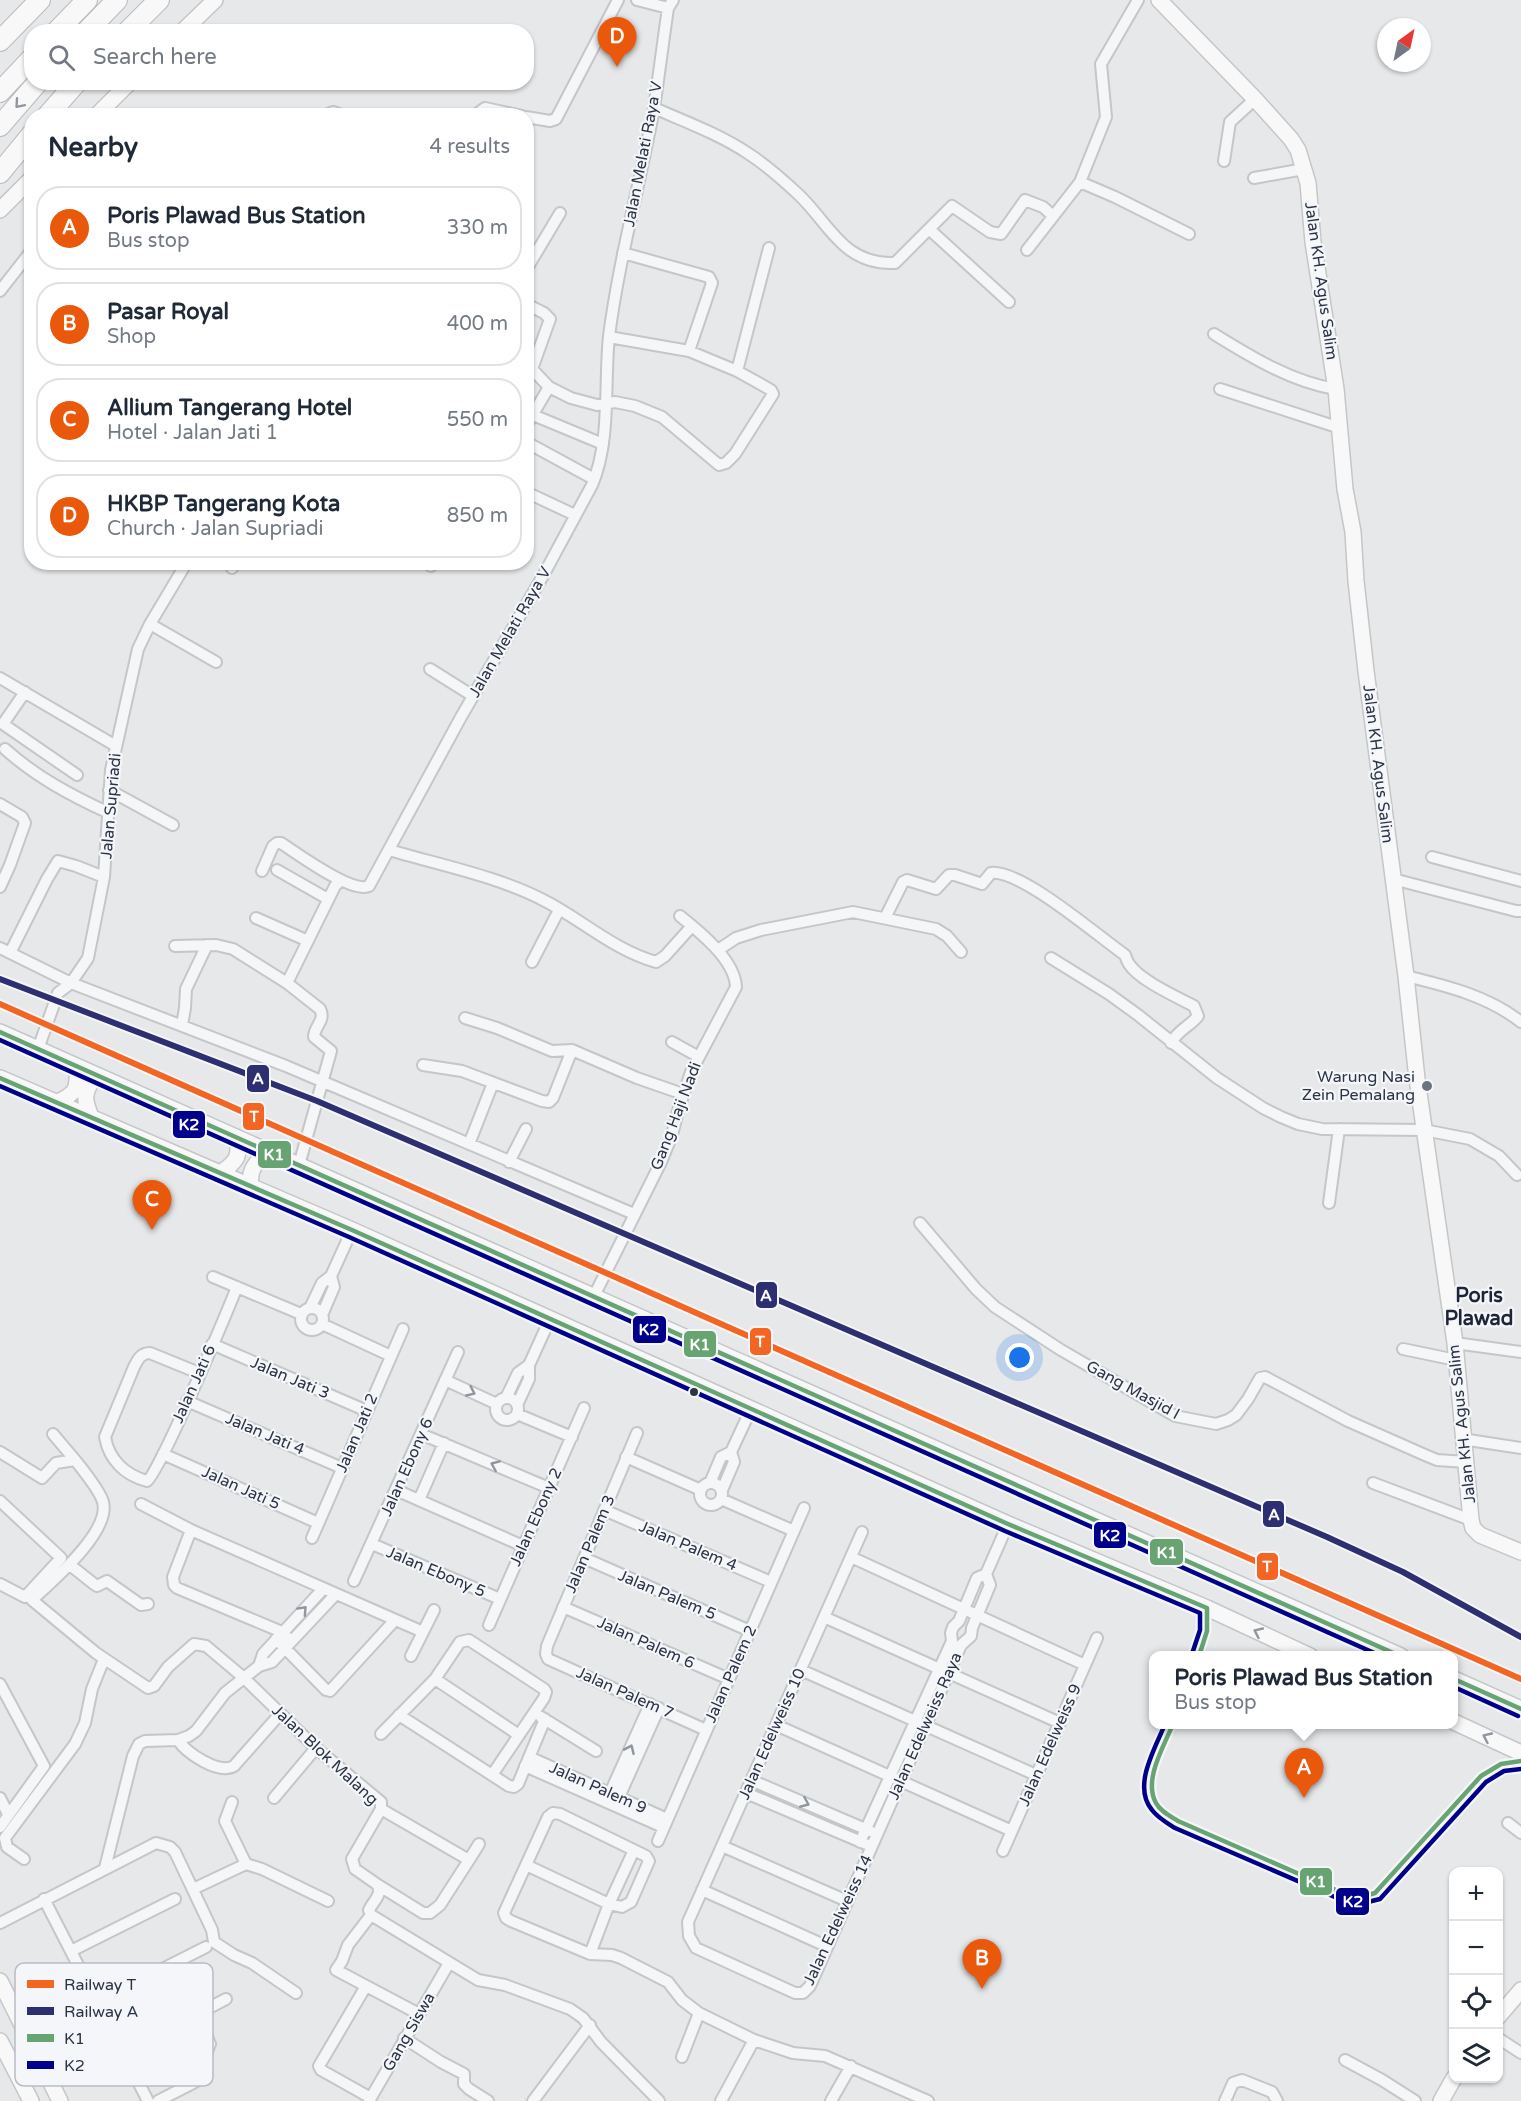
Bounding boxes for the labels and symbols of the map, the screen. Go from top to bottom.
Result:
pin: D [598,17,636,67]
north arrow [1377,18,1431,72]
street label: Jalan Melati Raya V [619,80,667,228]
one-way arrow [15,97,26,108]
street label: Jalan KH. Agus Salim [1300,201,1342,361]
street label: Jalan Melati Raya V [464,563,556,701]
street label: Jalan KH. Agus Salim [1358,684,1398,844]
street label: Jalan Supriadi [96,752,126,860]
street label: Gang Haji Nadi [646,1059,706,1173]
line badge: A [246,1064,270,1093]
place label: Warung Nasi Zein Pemalang [1302,1067,1415,1105]
text: A [252,1069,264,1089]
marker: Warung Nasi Zein Pemalang [1420,1079,1434,1093]
line badge: T [242,1102,265,1131]
text: T [248,1107,259,1127]
line badge: K2 [172,1110,206,1139]
text: K2 [179,1115,199,1135]
line badge: K1 [257,1140,292,1169]
text: K1 [264,1145,284,1165]
pin: C [132,1180,172,1230]
line badge: A [755,1281,778,1309]
district label: Poris Plawad [1445,1284,1513,1331]
text: A [760,1286,772,1306]
line badge: K2 [632,1315,667,1344]
text: K2 [639,1320,659,1340]
line badge: T [749,1327,772,1356]
line badge: K1 [683,1330,717,1358]
text: T [754,1332,765,1352]
text: K1 [690,1335,710,1355]
street label: Jalan Jati 6 [168,1342,220,1426]
your location [1005,1343,1034,1372]
street label: Jalan KH. Agus Salim [1444,1344,1480,1504]
street label: Jalan Jati 3 [247,1352,333,1404]
street label: Gang Masjid I [1083,1356,1183,1424]
one-way arrow [465,1385,476,1397]
unlabelled marker [688,1386,700,1398]
street label: Jalan Jati 2 [331,1390,383,1476]
street label: Jalan Jati 4 [222,1408,308,1460]
street label: Jalan Ebony 6 [376,1415,438,1519]
one-way arrow [490,1460,501,1472]
street label: Jalan Jati 5 [199,1462,283,1514]
street label: Jalan Ebony 2 [505,1465,567,1569]
street label: Jalan Palem 3 [560,1492,620,1596]
line badge: A [1262,1500,1285,1528]
text: A [1268,1505,1280,1525]
street label: Jalan Palem 4 [636,1516,740,1576]
line badge: K2 [1093,1521,1127,1549]
text: K2 [1100,1526,1120,1546]
line badge: K1 [1149,1538,1184,1566]
street label: Jalan Ebony 5 [383,1542,489,1602]
text: K1 [1157,1543,1177,1563]
line badge: T [1256,1552,1279,1581]
text: T [1261,1557,1272,1577]
street label: Jalan Palem 5 [615,1565,719,1625]
one-way arrow [295,1607,306,1618]
street label: Jalan Palem 6 [594,1613,698,1673]
street label: Jalan Palem 2 [701,1622,761,1726]
one-way arrow [1254,1627,1265,1639]
street label: Jalan Edelweiss Raya [883,1649,967,1803]
street label: Jalan Palem 7 [573,1663,677,1723]
street label: Jalan Edelweiss 10 [734,1665,810,1803]
street label: Jalan Edelweiss 9 [1014,1681,1086,1809]
street label: Jalan Blok Malang [268,1701,382,1809]
one-way arrow [1482,1732,1493,1744]
one-way arrow [623,1744,635,1755]
pin: A [1284,1748,1324,1798]
street label: Jalan Palem 9 [546,1758,650,1818]
one-way arrow [799,1796,810,1808]
street label: Jalan Edelweiss 14 [799,1852,877,1988]
line badge: K1 [1299,1867,1333,1896]
text: K1 [1306,1872,1326,1892]
line badge: K2 [1335,1887,1370,1916]
text: K2 [1343,1892,1363,1912]
pin: B [962,1940,1002,1989]
legend [15,1963,213,2086]
text: Railway T [64,1975,137,1995]
street label: Gang Siswa [378,1989,440,2075]
text: Railway A [64,2002,139,2022]
text: K1 [64,2029,85,2049]
text: K2 [64,2056,85,2076]

